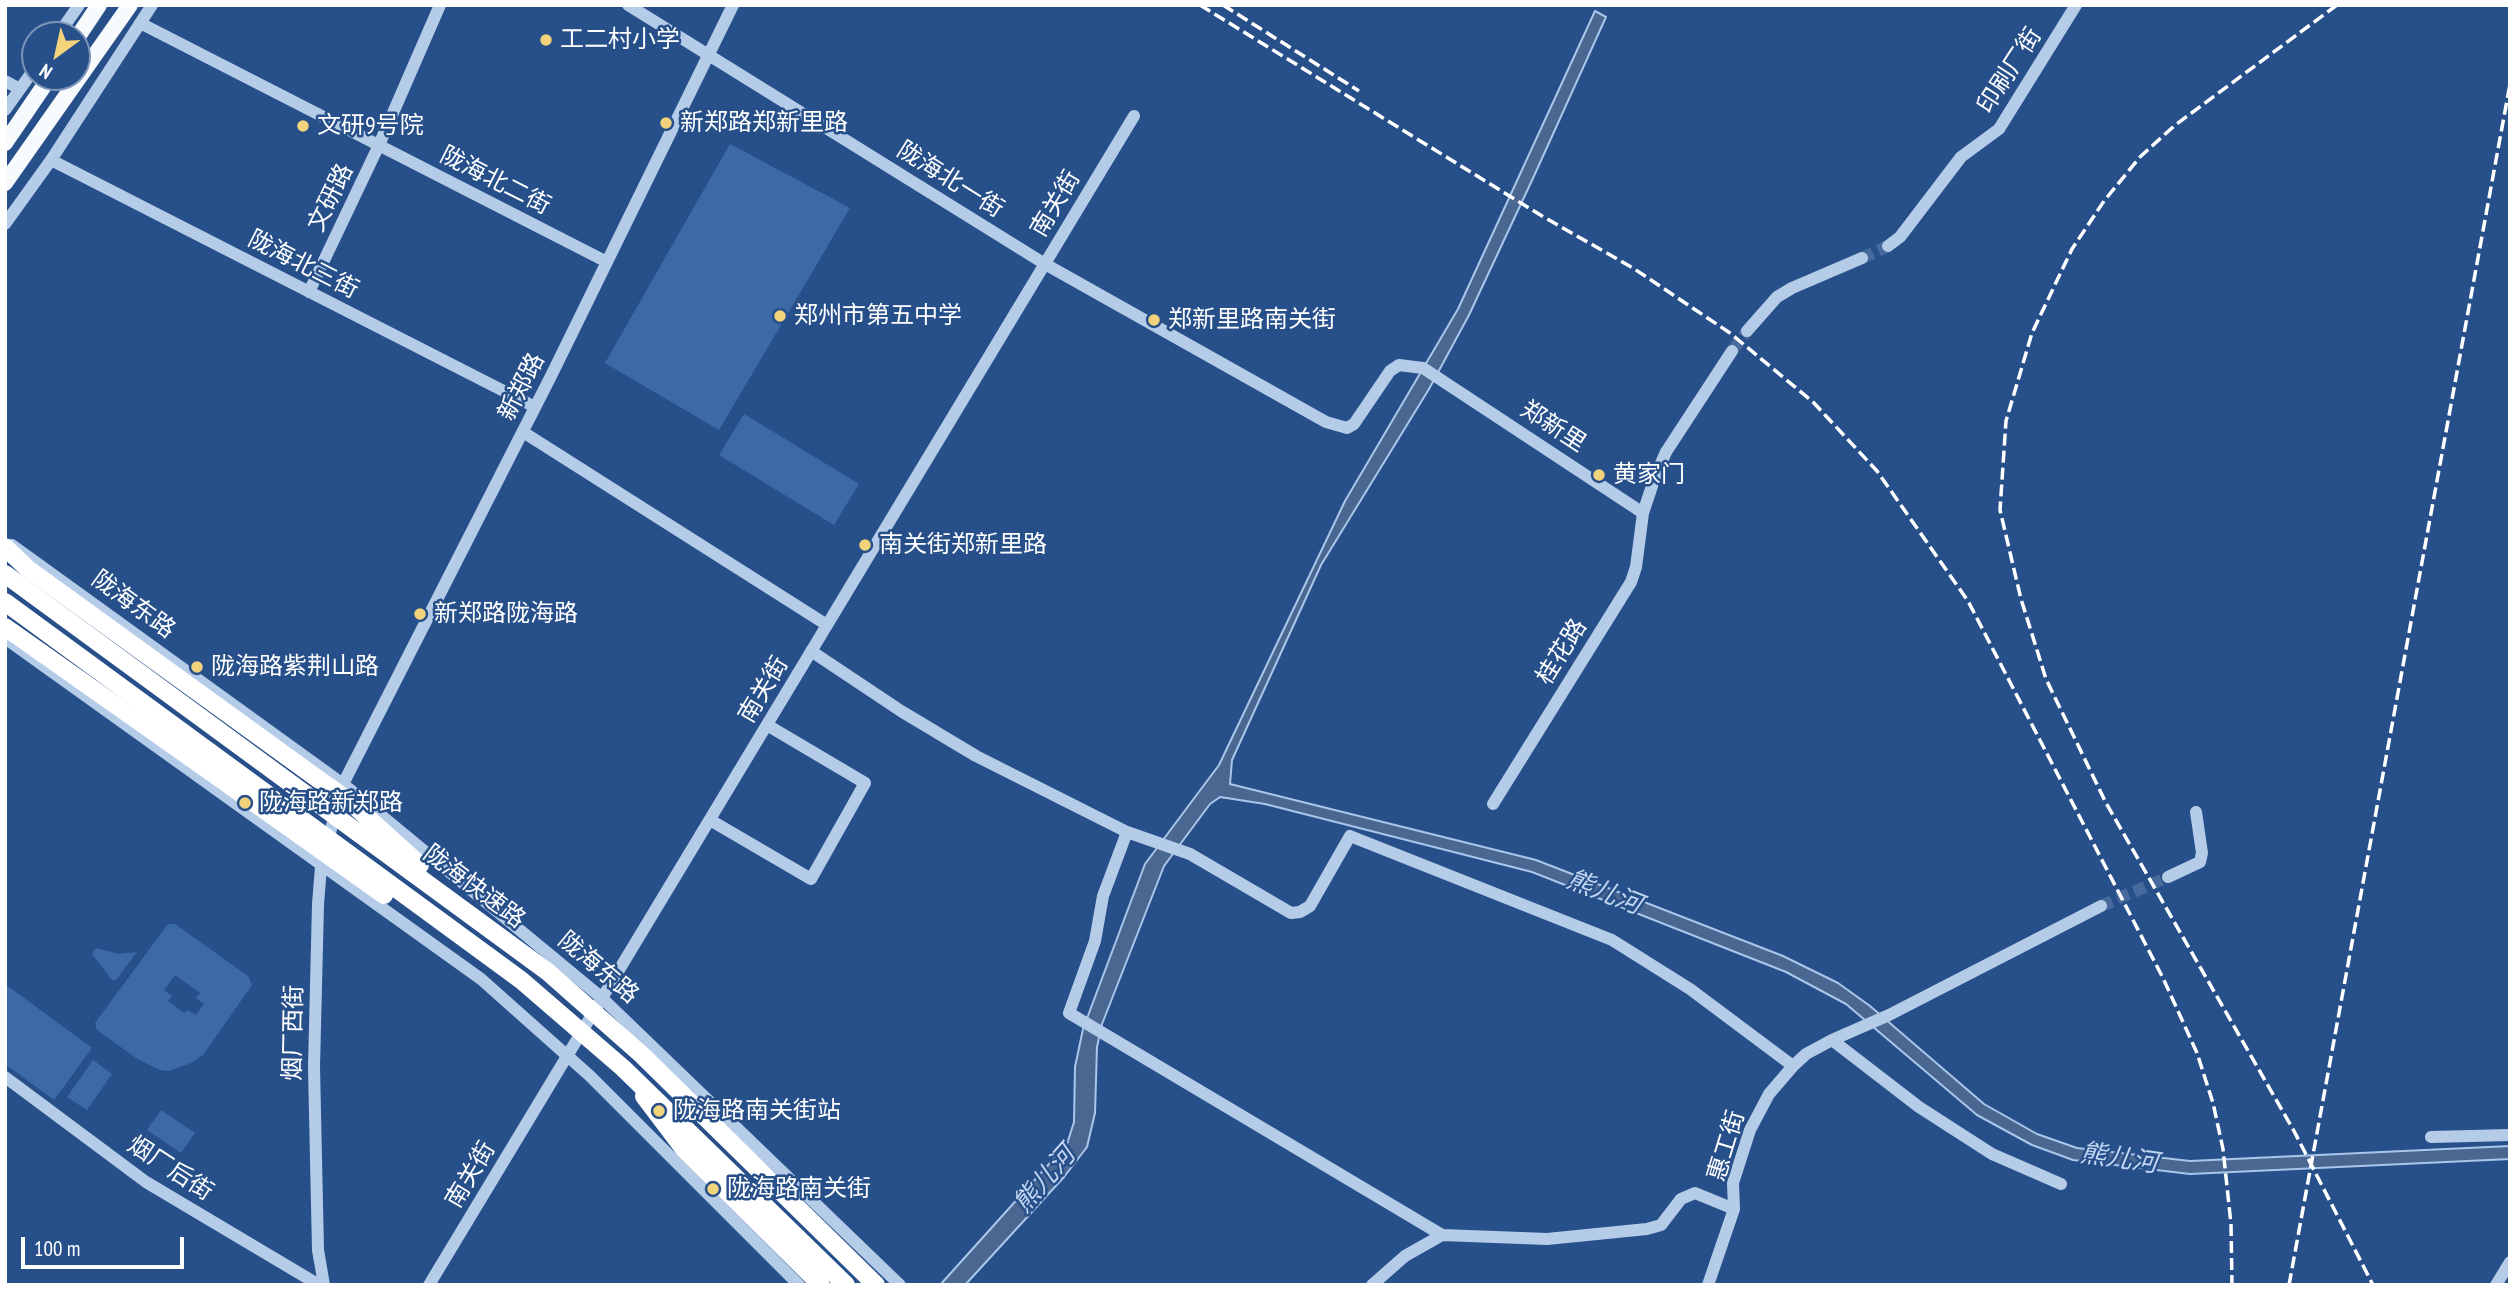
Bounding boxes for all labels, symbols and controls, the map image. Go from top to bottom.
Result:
north arrow [21,21,91,91]
street label: 印刷厂街 [1972,23,2048,119]
place label: 工二村小学 [560,26,680,54]
marker: 工二村小学 [538,32,554,48]
text: N [35,59,56,85]
place label: 新郑路郑新里路 [680,109,848,137]
place label: 文研9号院 [317,112,424,140]
marker: 新郑路郑新里路 [658,115,674,131]
marker: 文研9号院 [295,118,311,134]
street label: 陇海北一街 [891,136,1009,224]
street label: 陇海北二街 [435,141,555,221]
street label: 文研路 [302,159,360,237]
street label: 南关街 [1025,166,1087,242]
street label: 陇海北三街 [243,225,363,305]
place label: 郑州市第五中学 [794,302,962,330]
place label: 郑新里路南关街 [1168,306,1336,334]
marker: 郑州市第五中学 [772,308,788,324]
marker: 郑新里路南关街 [1146,312,1162,328]
street label: 新郑路 [493,348,551,426]
street label: 郑新里 [1515,395,1591,459]
place label: 黄家门 [1613,461,1685,489]
marker: 黄家门 [1591,467,1607,483]
place label: 南关街郑新里路 [879,531,1047,559]
marker: 南关街郑新里路 [857,537,873,553]
street label: 陇海东路 [86,565,180,645]
place label: 新郑路陇海路 [434,600,578,628]
marker: 新郑路陇海路 [412,606,428,622]
street label: 桂花路 [1531,614,1593,690]
street label: 南关街 [733,652,795,728]
place label: 陇海路紫荆山路 [211,653,379,681]
marker: 陇海路紫荆山路 [189,659,205,675]
place label: 陇海路新郑路 [259,789,403,817]
marker: 陇海路新郑路 [237,795,253,811]
street label: 陇海快速路 [417,839,531,935]
water label: 熊儿河 [1562,864,1646,922]
street label: 陇海东路 [552,926,644,1010]
street label: 烟厂西街 [279,985,309,1081]
place label: 陇海路南关街站 [673,1097,841,1125]
marker: 陇海路南关街站 [651,1103,667,1119]
street label: 惠工街 [1703,1107,1751,1185]
street label: 烟厂后街 [122,1131,218,1207]
street label: 南关街 [440,1137,502,1213]
water label: 熊儿河 [2078,1138,2160,1180]
water label: 熊儿河 [1008,1140,1082,1220]
place label: 陇海路南关街 [727,1175,871,1203]
marker: 陇海路南关街 [705,1181,721,1197]
scale bar [24,1224,187,1268]
text: 100 m [34,1235,80,1262]

